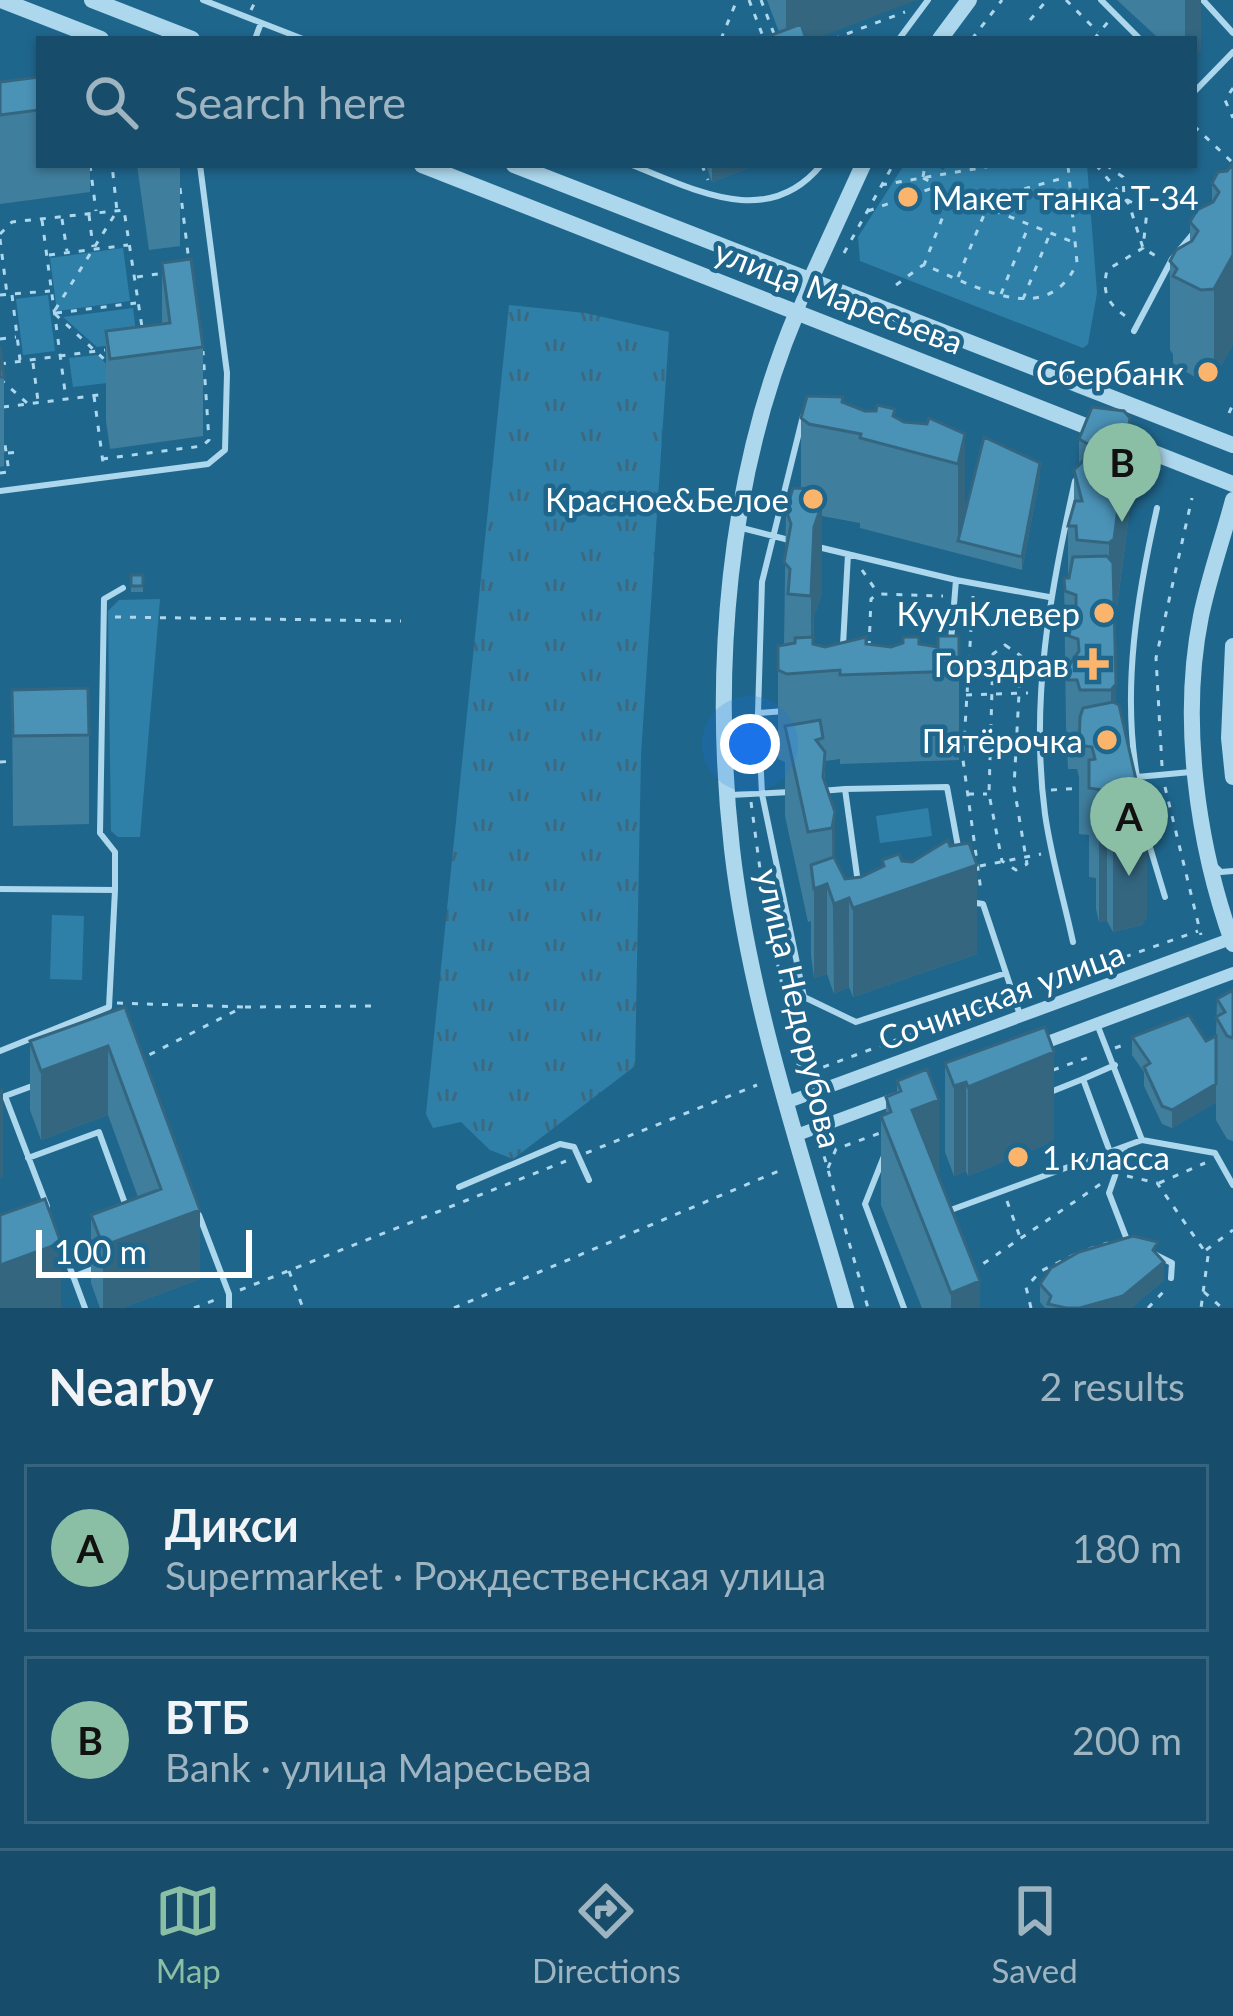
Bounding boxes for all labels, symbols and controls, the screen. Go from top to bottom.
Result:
search box [36,36,1197,168]
icon: search [78,69,144,135]
text: Search here [174,75,406,129]
place label: Макет танка Т-34 [932,177,1199,217]
marker: Макет танка Т-34 [895,184,921,210]
street label: улица Маресьева [709,230,969,362]
place label: Сбербанк [1036,352,1184,392]
marker: Сбербанк [1195,359,1221,385]
pin: B [1083,423,1161,522]
place label: Красное&Белое [545,479,789,519]
marker: Красное&Белое [800,486,826,512]
place label: КуулКлевер [897,593,1080,633]
marker: КуулКлевер [1091,600,1117,626]
place label: Горздрав [934,644,1069,684]
marker: Горздрав [1080,651,1106,677]
your location [720,714,780,774]
place label: Пятёрочка [922,720,1083,760]
marker: Пятёрочка [1094,727,1120,753]
pin: A [1090,777,1168,876]
street label: улица Недорубова [748,865,852,1151]
street label: Сочинская улица [872,932,1130,1058]
place label: 1 класса [1042,1137,1170,1177]
marker: 1 класса [1005,1144,1031,1170]
scale bar [36,1224,252,1277]
text: 100 m [54,1231,147,1271]
text: Nearby [48,1356,214,1417]
text: 2 results [1040,1363,1185,1409]
text: Дикси [165,1498,299,1552]
text: A [76,1525,104,1571]
text: 180 m [1072,1525,1182,1571]
text: Supermarket · Рождественская улица [165,1552,826,1598]
text: ВТБ [165,1690,250,1744]
text: B [77,1717,103,1763]
text: 200 m [1072,1717,1182,1763]
text: Bank · улица Маресьева [165,1744,592,1790]
tab: Map [155,1878,221,1990]
tab: Directions [532,1878,681,1990]
tab: Saved [991,1878,1078,1990]

